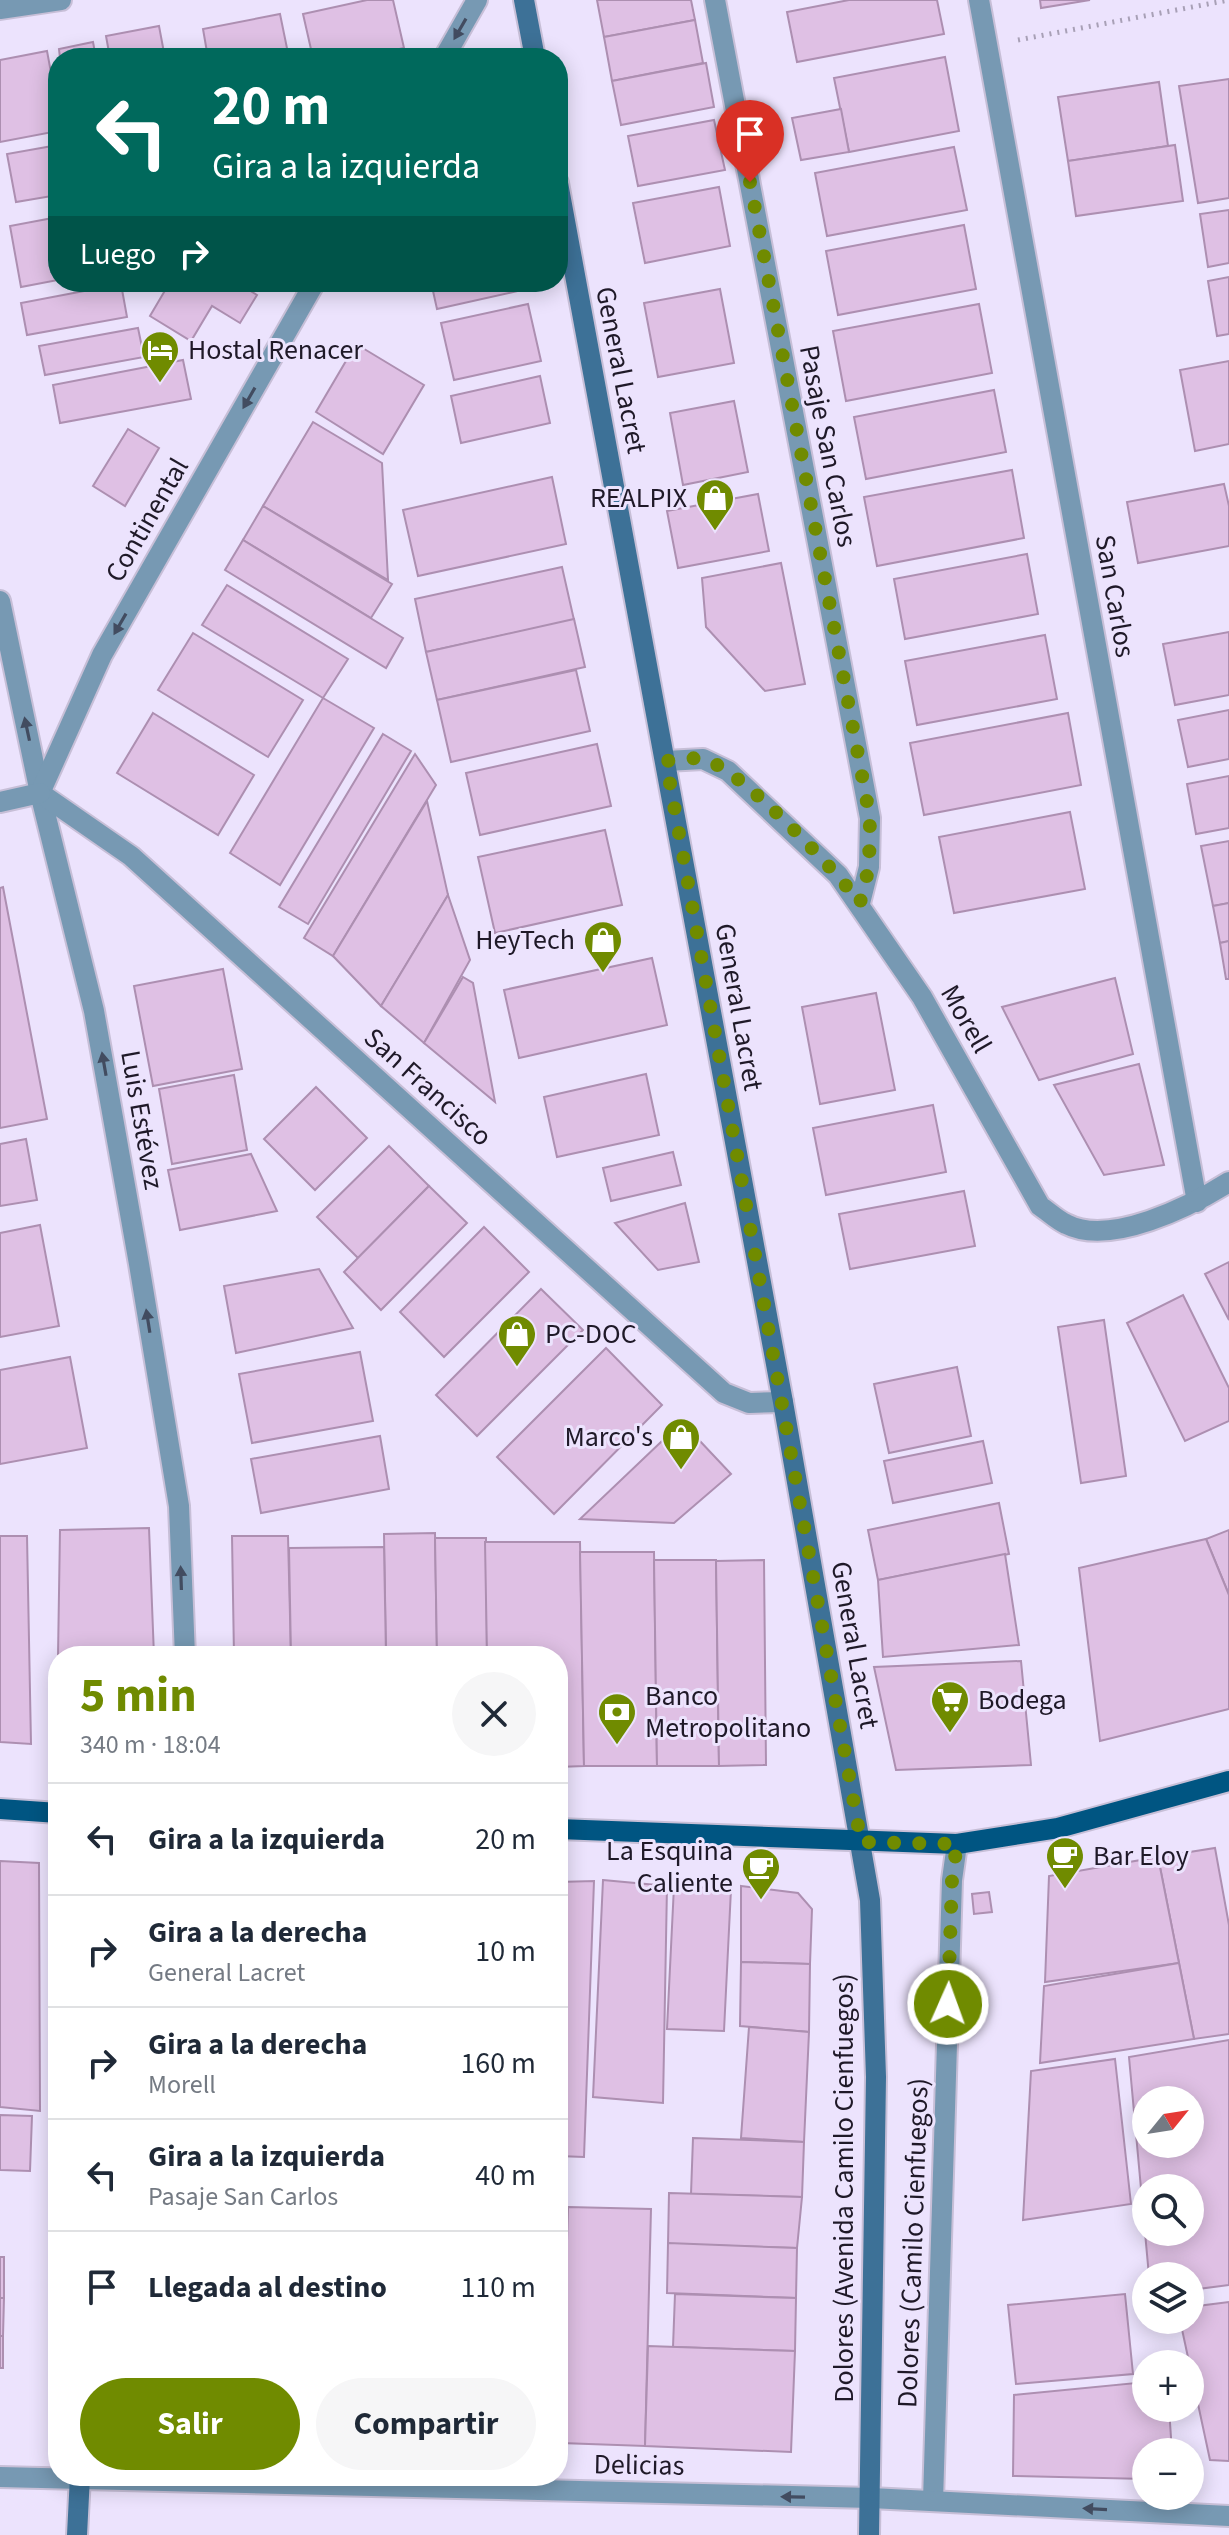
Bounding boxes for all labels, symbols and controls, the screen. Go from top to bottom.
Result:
one-way arrow [453,18,467,40]
text: 20 m [212,67,330,146]
icon: left [80,80,184,184]
pin [716,100,784,182]
icon: arrive [728,112,772,156]
text: Gira a la izquierda [212,141,480,192]
icon: right [172,232,216,276]
text: Luego [80,233,156,276]
street label: General Lacret [585,283,657,457]
hotel icon: Hostal Renacer [139,329,181,384]
place label: Hostal Renacer [188,330,363,370]
street label: Pasaje San Carlos [789,342,867,550]
one-way arrow [242,387,256,409]
street label: Continental [95,450,199,590]
shop icon: REALPIX [694,477,736,532]
place label: REALPIX [590,478,687,518]
street label: San Carlos [1085,532,1145,660]
one-way arrow [113,613,127,635]
one-way arrow [20,717,33,742]
shop icon: HeyTech [582,919,624,974]
place label: HeyTech [475,920,575,960]
street label: General Lacret [705,920,773,1094]
street label: Morell [930,977,1002,1061]
street label: San Francisco [355,1018,501,1156]
street label: Luis Estévez [110,1047,174,1193]
one-way arrow [97,1052,109,1077]
one-way arrow [141,1308,154,1333]
shop icon: PC-DOC [496,1313,538,1368]
place label: PC-DOC [545,1314,637,1354]
shop icon: Marco's [660,1416,702,1471]
place label: Marco's [564,1417,653,1457]
street label: General Lacret [821,1558,889,1732]
one-way arrow [175,1565,188,1590]
text: 5 min [80,1662,197,1730]
button: close [452,1672,536,1756]
place label: Banco Metropolitano [645,1676,811,1748]
supermarket icon: Bodega [929,1679,971,1734]
place label: Bodega [978,1680,1067,1720]
bank icon: Banco Metropolitano [596,1691,638,1746]
text: 340 m · 18:04 [80,1726,221,1763]
icon: left [80,1817,124,1861]
text: Gira a la izquierda [148,1818,385,1861]
text: 20 m [475,1818,536,1861]
place label: La Esquina Caliente [606,1831,733,1903]
cafe icon: Bar Eloy [1044,1835,1086,1890]
place label: Bar Eloy [1093,1836,1189,1876]
cafe icon: La Esquina Caliente [740,1846,782,1901]
text: Gira a la derecha [148,1911,367,1954]
icon: right [80,1929,124,1973]
text: 10 m [475,1930,536,1973]
text: General Lacret [148,1954,305,1991]
position arrow [906,1962,990,2046]
street label: Dolores (Avenida Camilo Cienfuegos) [824,1973,864,2403]
text: Gira a la derecha [148,2023,367,2066]
icon: right [80,2041,124,2085]
text: 160 m [460,2042,536,2085]
text: Morell [148,2066,216,2103]
street label: Dolores (Camilo Cienfuegos) [887,2077,939,2409]
north arrow [1132,2086,1204,2158]
map controls [1132,2086,1204,2510]
text: Gira a la izquierda [148,2135,385,2178]
icon: left [80,2153,124,2197]
text: 40 m [475,2154,536,2197]
button: search [1132,2174,1204,2246]
text: Pasaje San Carlos [148,2178,338,2215]
button: layers [1132,2262,1204,2334]
icon: arrive [80,2265,124,2309]
text: Llegada al destino [148,2266,387,2309]
text: 110 m [460,2266,536,2309]
button: + [1132,2350,1204,2422]
button: Salir [80,2378,300,2470]
button: Compartir [316,2378,536,2470]
button: − [1132,2438,1204,2510]
street label: Delicias [593,2444,685,2486]
one-way arrow [780,2491,805,2503]
one-way arrow [1082,2503,1107,2516]

